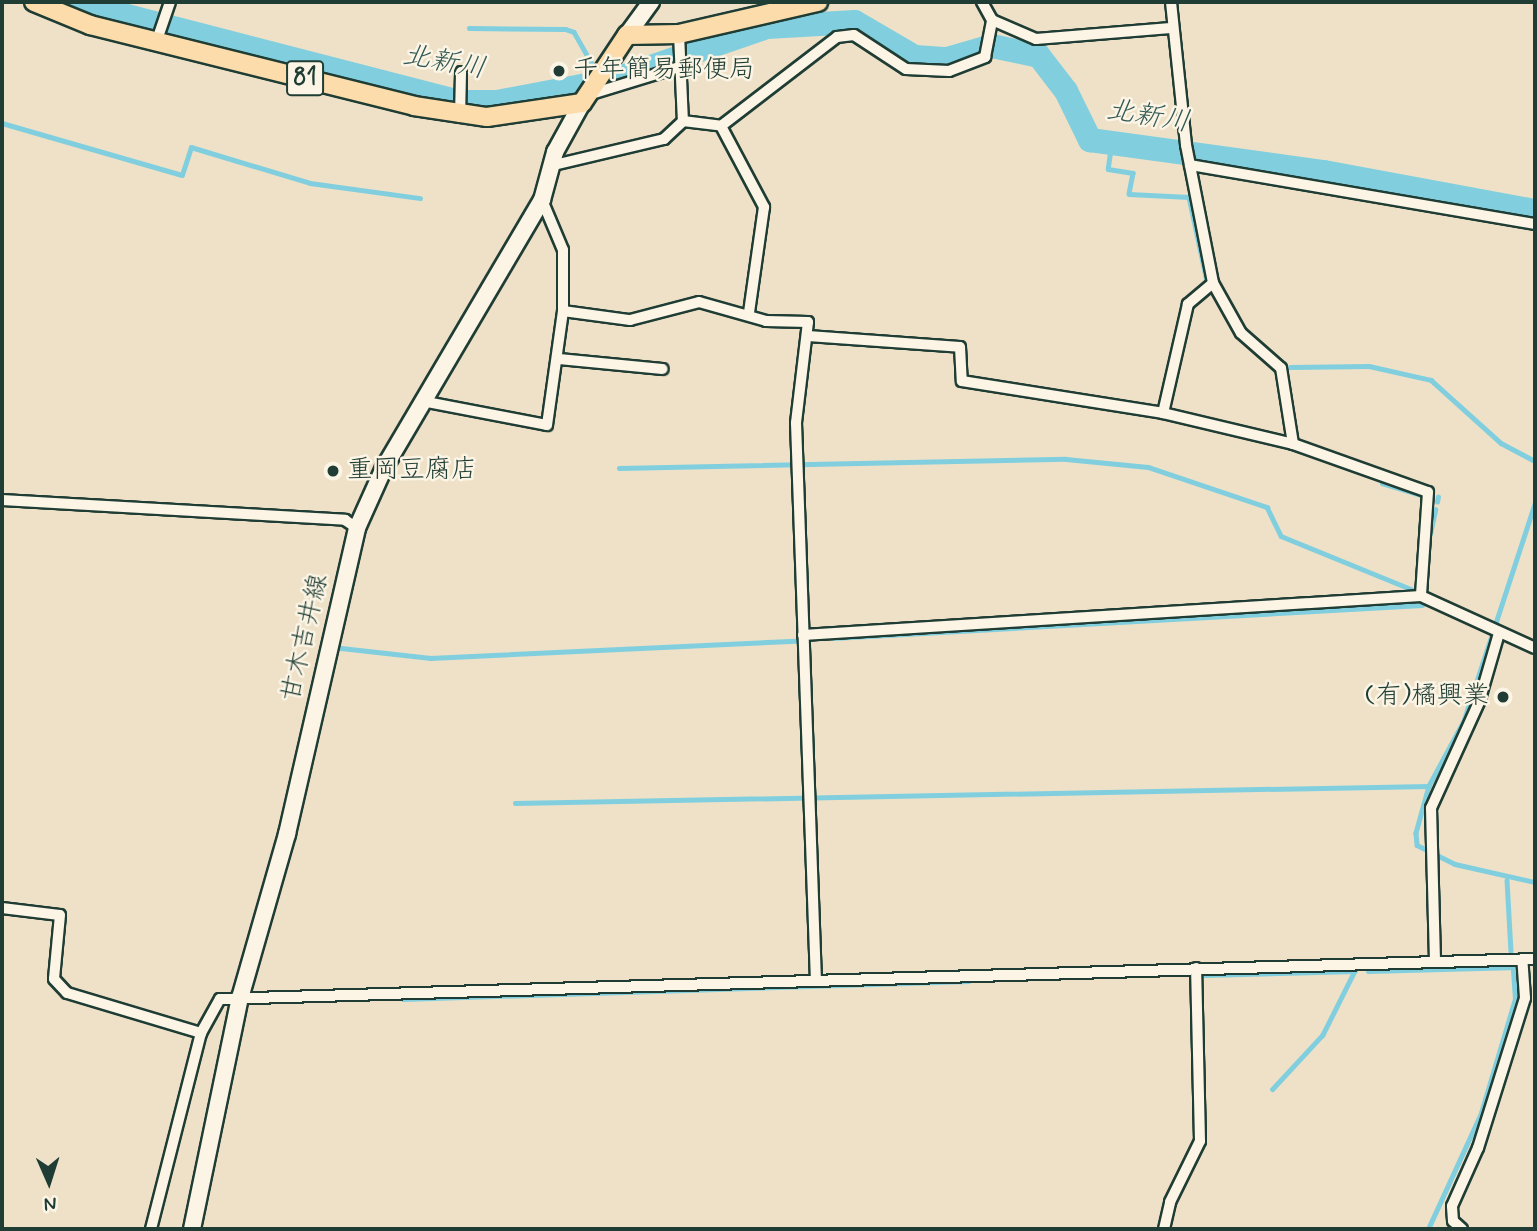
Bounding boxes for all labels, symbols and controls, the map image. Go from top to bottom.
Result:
water label: 北新川 [400,39,488,87]
place label: 千年簡易郵便局 [573,55,755,87]
road number: 81 [286,57,324,98]
marker: 千年簡易郵便局 [551,63,567,79]
water label: 北新川 [1104,94,1192,140]
place label: 重岡豆腐店 [347,455,477,487]
marker: 重岡豆腐店 [325,463,341,479]
street label: 甘木吉井線 [276,571,336,705]
place label: (有)橘興業 [1365,681,1489,713]
marker: (有)橘興業 [1495,689,1511,705]
north arrow [14,1147,84,1217]
text: N [43,1191,57,1216]

